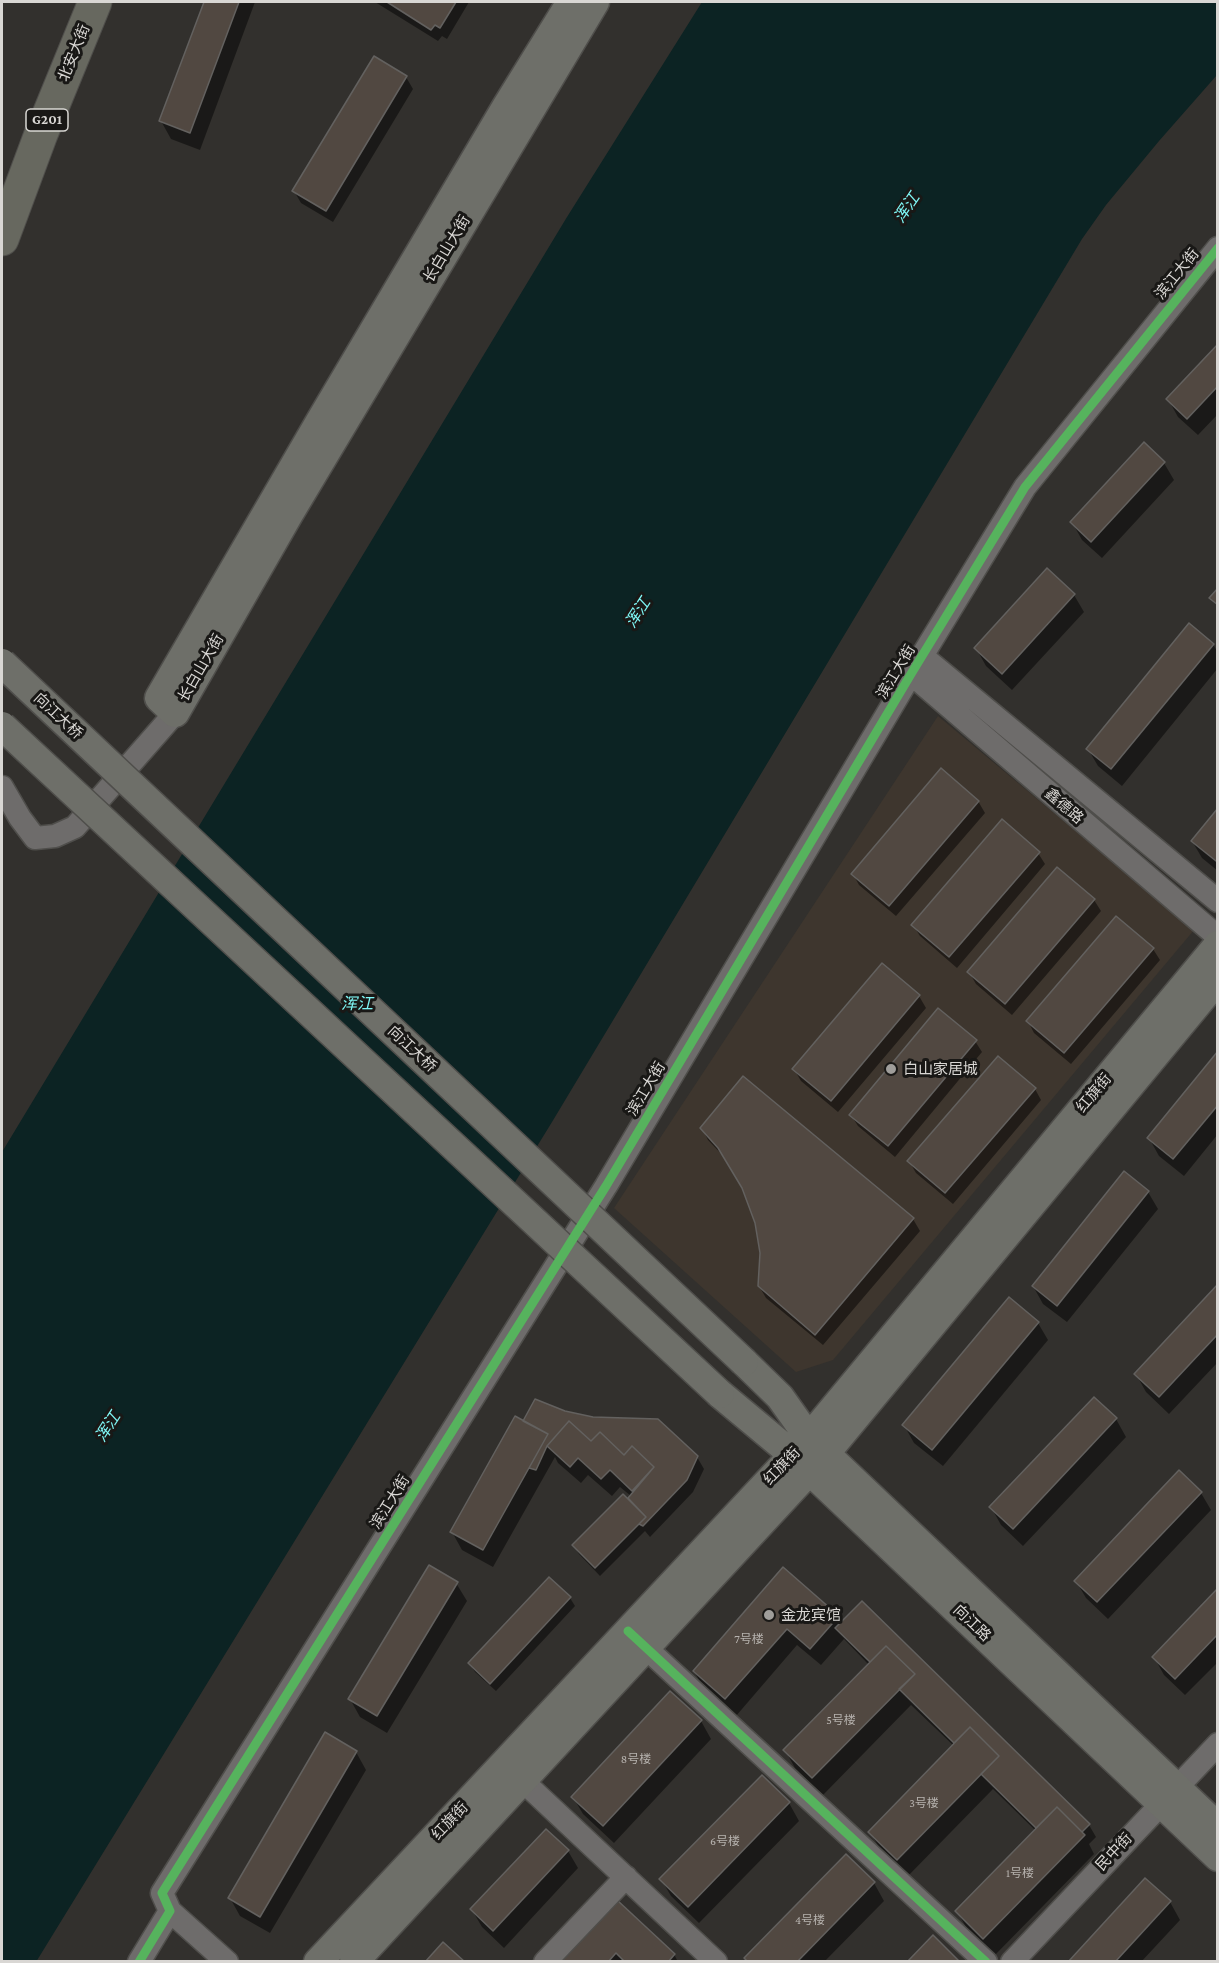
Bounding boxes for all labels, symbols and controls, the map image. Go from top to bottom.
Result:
street label: 北安大街 [54,22,94,84]
road number: G201 [26,109,68,131]
water label: 浑江 [890,189,924,227]
street label: 长白山大街 [420,212,474,286]
street label: 滨江大街 [1151,245,1203,303]
water label: 浑江 [621,594,655,632]
street label: 长白山大街 [174,631,228,705]
street label: 滨江大街 [873,642,919,702]
street label: 向江大桥 [30,689,86,743]
street label: 鑫德路 [1041,784,1087,828]
water label: 浑江 [341,994,373,1014]
street label: 向江大桥 [384,1022,440,1076]
street label: 滨江大街 [623,1059,669,1119]
place label: 白山家居城 [903,1060,978,1078]
marker: 白山家居城 [884,1062,898,1076]
street label: 红旗街 [1073,1070,1115,1116]
water label: 浑江 [91,1408,125,1446]
street label: 红旗街 [760,1444,804,1488]
street label: 滨江大街 [366,1472,414,1532]
street label: 向江路 [950,1601,994,1645]
place label: 金龙宾馆 [781,1606,841,1624]
marker: 金龙宾馆 [762,1608,776,1622]
house number: 7号楼 [734,1632,764,1646]
house number: 5号楼 [826,1713,856,1727]
house number: 8号楼 [621,1752,651,1766]
house number: 3号楼 [909,1796,939,1810]
street label: 红旗街 [428,1798,472,1844]
street label: 民中街 [1092,1829,1136,1875]
house number: 6号楼 [710,1834,740,1848]
house number: 1号楼 [1006,1866,1034,1880]
house number: 4号楼 [795,1913,825,1927]

